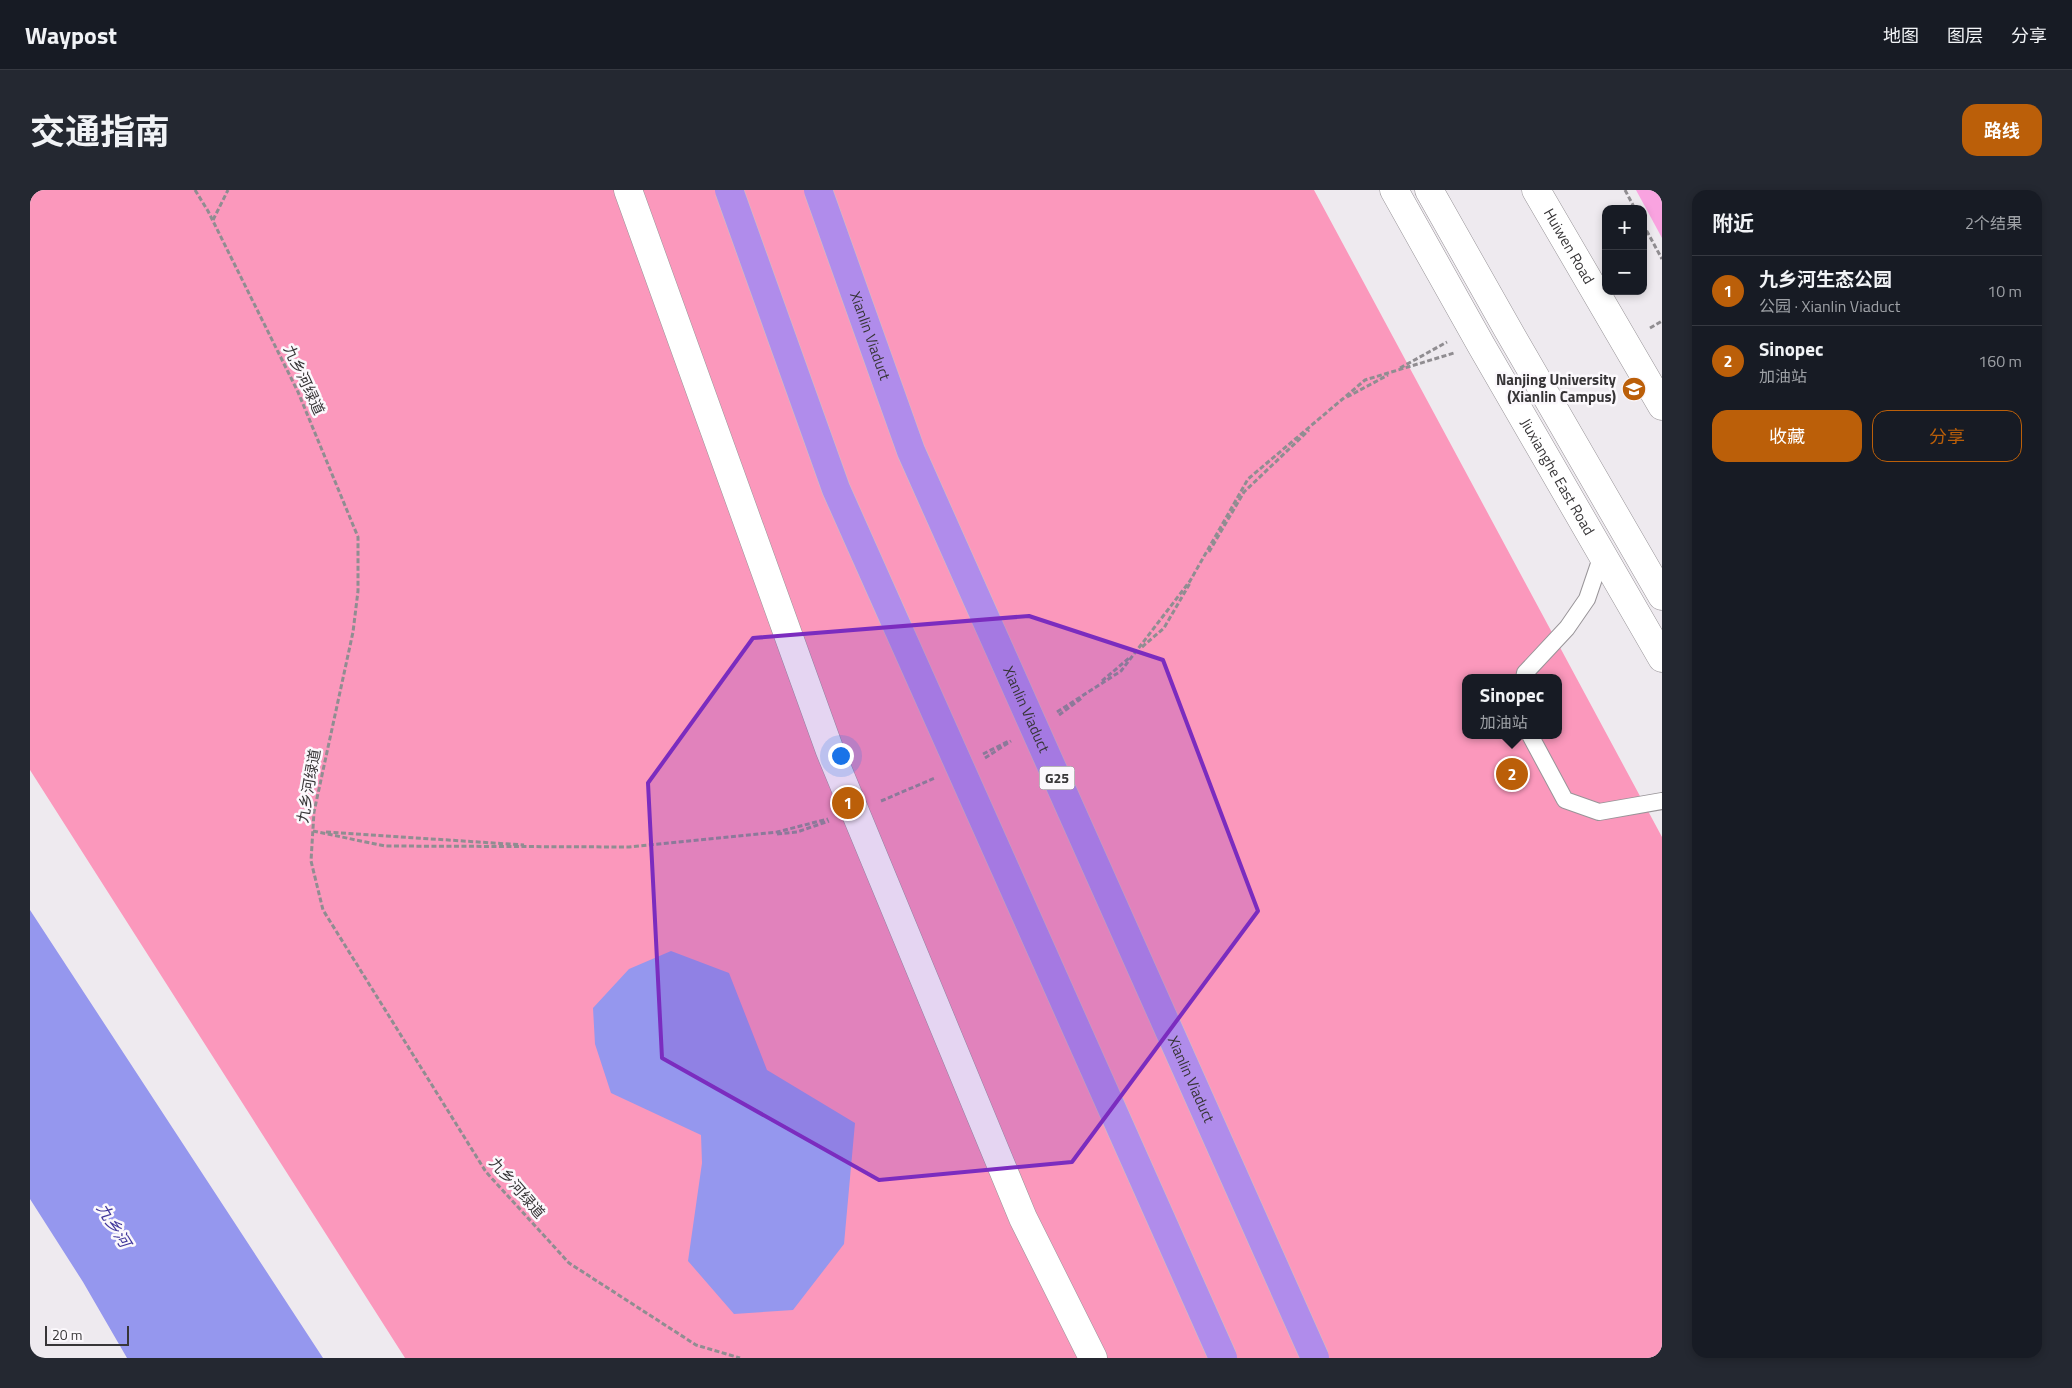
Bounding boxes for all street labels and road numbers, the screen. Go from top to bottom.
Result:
street label: Huiwen Road [1538,204,1600,288]
street label: Xianlin Viaduct [844,288,897,384]
street label: 九乡河绿道 [278,341,331,419]
street label: Jiuxianghe East Road [1515,414,1601,539]
street label: Xianlin Viaduct [997,662,1056,757]
street label: 九乡河绿道 [291,747,326,825]
road number: G25 [1040,766,1074,790]
street label: Xianlin Viaduct [1162,1032,1221,1127]
street label: 九乡河绿道 [484,1152,551,1224]

